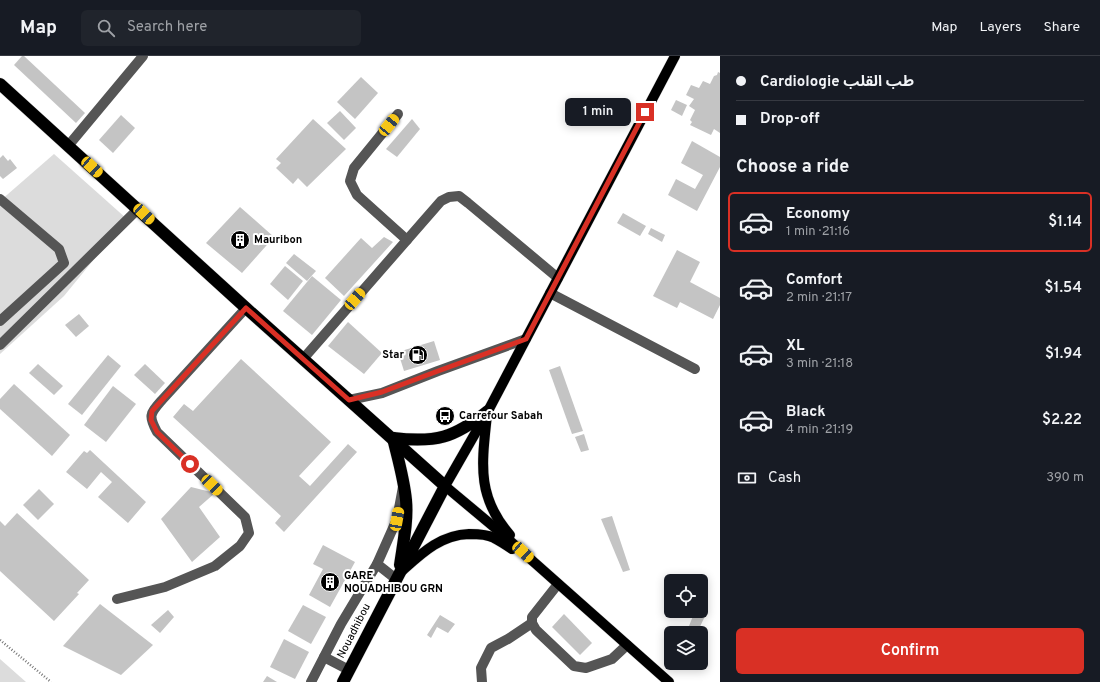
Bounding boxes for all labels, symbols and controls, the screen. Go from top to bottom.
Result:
search box [81,10,361,46]
text: Map [20,16,57,40]
icon: search [95,17,117,39]
text: Search here [127,18,207,37]
text: Map [931,19,957,36]
text: Layers [979,19,1021,36]
text: Share [1043,19,1080,36]
text: Cardiologie طب القلب [760,73,914,92]
callout: 1 min [565,98,631,126]
route end [636,103,654,121]
text: 1 min [583,104,613,120]
text: Drop-off [760,110,820,129]
car [377,112,401,138]
car [79,155,105,179]
text: Choose a ride [736,156,849,179]
car [131,201,157,227]
icon: car [738,204,774,240]
text: Economy [786,205,850,224]
text: $1.14 [1048,213,1082,232]
text: 1 min · 21:16 [786,224,850,240]
building icon: Mauribon [229,229,251,251]
place label: Mauribon [254,233,302,247]
icon: car [738,270,774,306]
text: Comfort [786,271,843,290]
text: $1.54 [1045,279,1082,298]
car [343,286,367,312]
text: 2 min · 21:17 [786,290,852,306]
icon: car [738,336,774,372]
text: XL [786,337,804,356]
fuel station icon: Star [407,344,429,366]
text: $1.94 [1045,345,1082,364]
place label: Star [382,348,404,362]
text: 3 min · 21:18 [786,356,853,372]
icon: car [738,402,774,438]
text: Black [786,403,826,422]
bus stop icon: Carrefour Sabah [434,405,456,427]
place label: Carrefour Sabah [459,409,543,423]
text: $2.22 [1042,411,1082,430]
text: 4 min · 21:19 [786,422,853,438]
route start [181,455,199,473]
icon: cash [736,467,758,489]
text: Cash [768,469,801,488]
text: 390 m [1046,470,1084,486]
car [199,472,225,498]
car [389,506,405,532]
car [510,540,536,564]
place label: GARE NOUADHIBOU GRN [344,569,443,596]
building icon: GARE NOUADHIBOU GRN [319,571,341,593]
map controls [664,574,708,670]
button: locate [664,574,708,618]
street label: Nouadhibou [334,601,374,661]
button: layers [664,626,708,670]
button: Confirm [736,628,1084,674]

